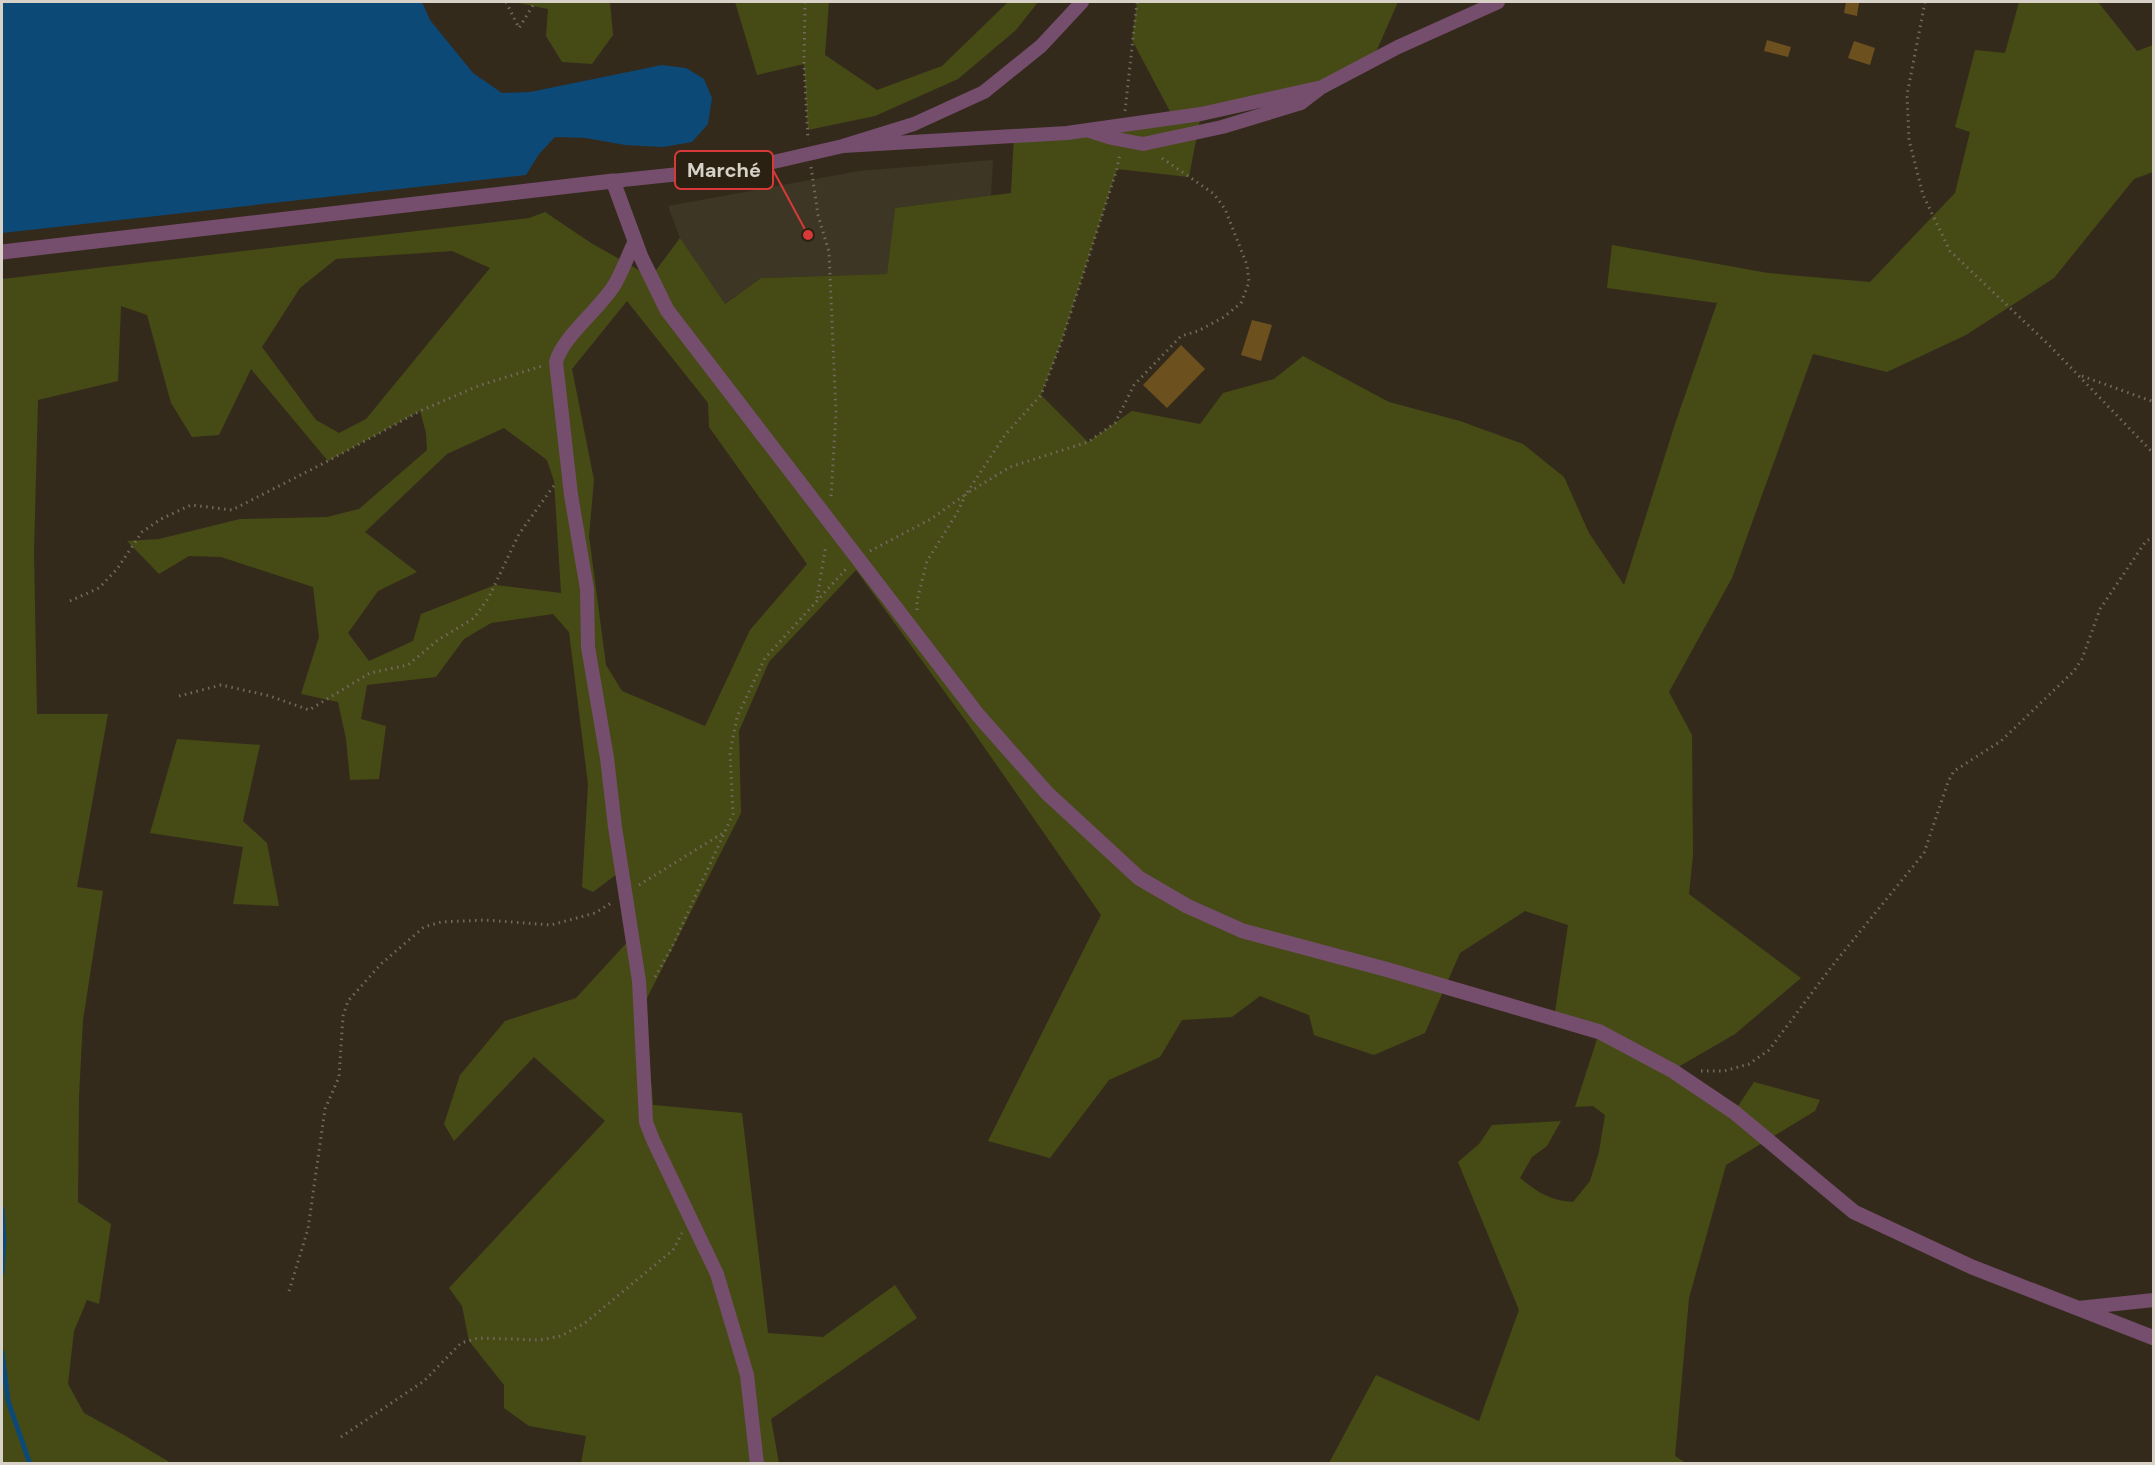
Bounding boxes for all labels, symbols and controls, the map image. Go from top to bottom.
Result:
callout: Marché [675,151,773,189]
text: Marché [687,157,761,183]

